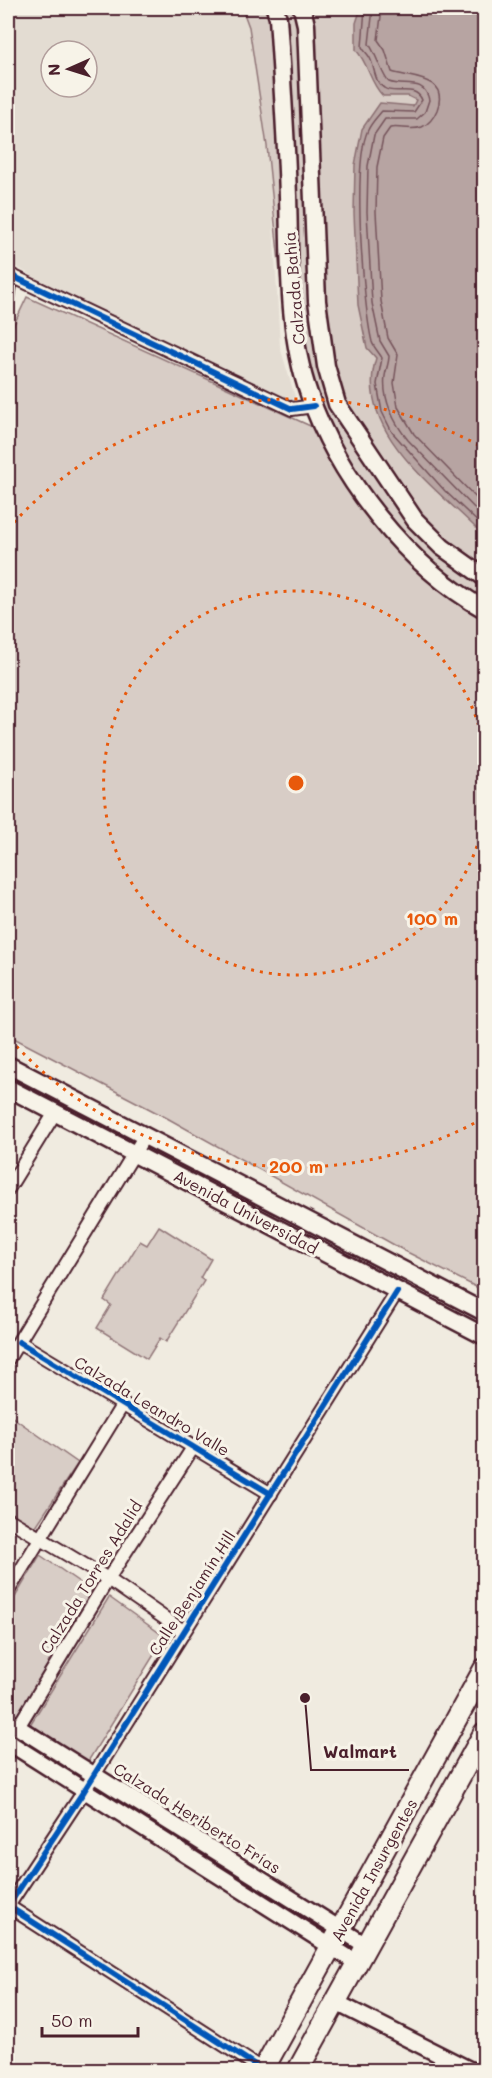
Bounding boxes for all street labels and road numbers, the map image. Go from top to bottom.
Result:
street label: Calzada Bahía [278,231,309,345]
street label: Avenida Universidad [170,1165,322,1259]
street label: Calzada Leandro Valle [71,1351,234,1460]
street label: Calzada Torres Adalid [35,1496,146,1657]
street label: Calle Benjamín Hill [143,1526,240,1659]
street label: Calzada Heriberto Frías [110,1757,285,1878]
street label: Avenida Insurgentes [326,1795,422,1945]

